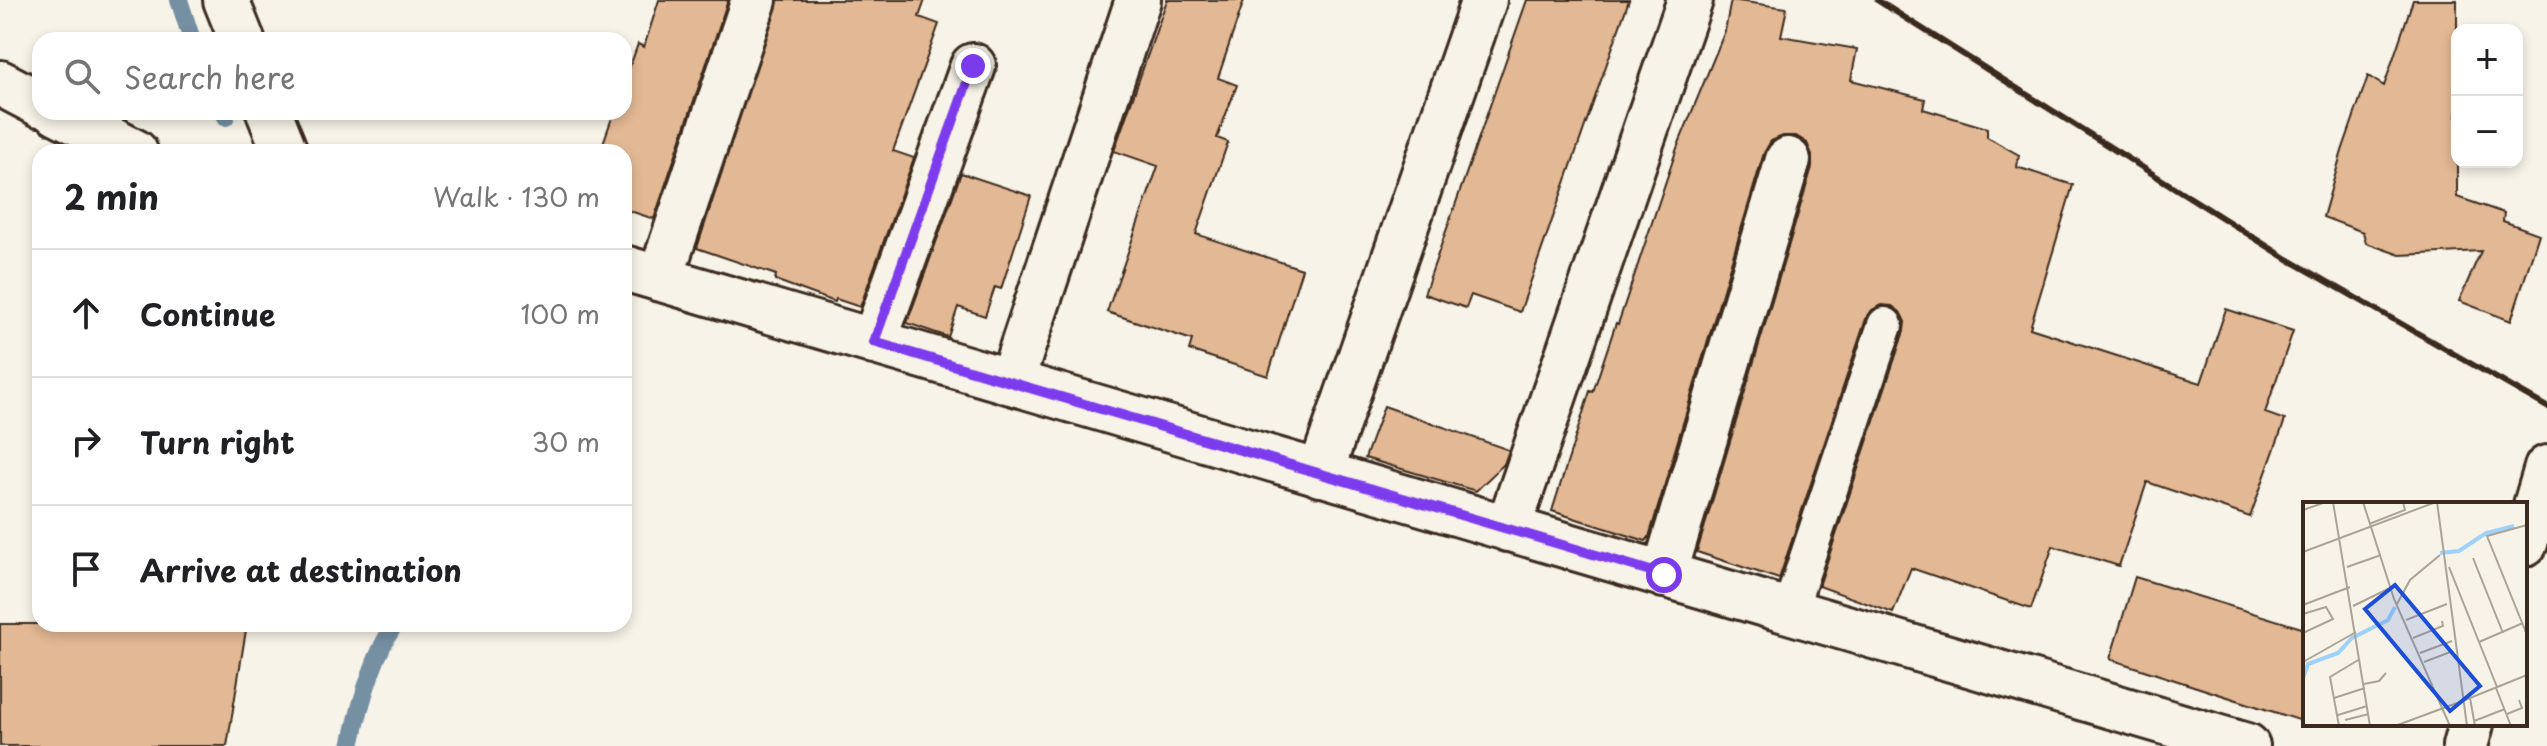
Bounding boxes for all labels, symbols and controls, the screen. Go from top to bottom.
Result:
map controls [2451,24,2523,168]
button: + [2451,24,2523,96]
search box [32,32,632,120]
route end [955,48,991,84]
icon: search [60,54,104,98]
text: Search here [124,54,296,99]
button: − [2451,96,2523,168]
text: 2 min [64,170,159,222]
text: Walk · 130 m [433,177,600,216]
icon: ahead [64,291,108,335]
text: Continue [140,291,275,336]
text: 100 m [520,294,600,333]
icon: right [64,419,108,463]
text: Turn right [140,419,295,464]
text: 30 m [532,422,600,461]
inset map [2303,502,2527,726]
icon: arrive [64,547,108,591]
text: Arrive at destination [140,547,462,592]
route start [1646,557,1682,593]

